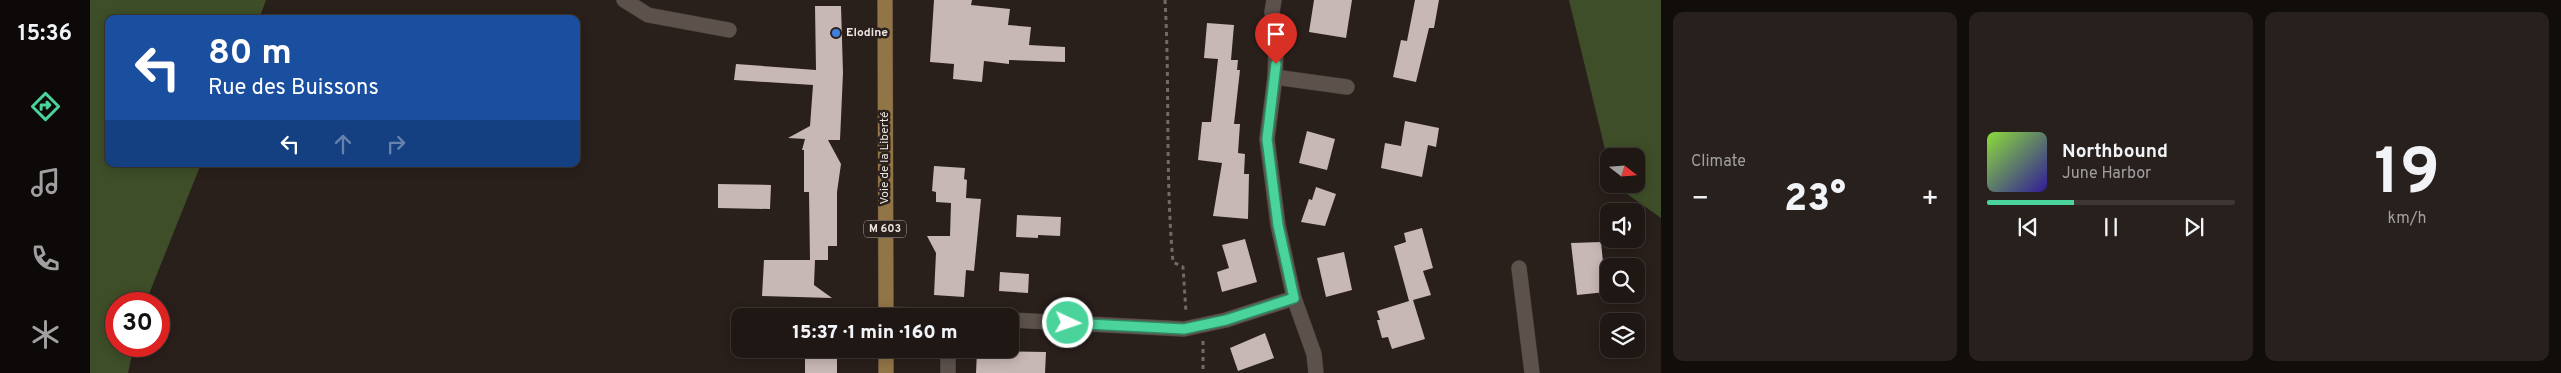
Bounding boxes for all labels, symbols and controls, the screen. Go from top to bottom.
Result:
pin [1255,13,1297,64]
icon: arrive [1262,20,1290,48]
text: 15:36 [18,21,72,48]
place label: Elodine [846,25,888,41]
marker: Elodine [830,27,842,39]
text: 80 m [208,32,292,76]
icon: left [125,35,190,100]
text: Rue des Buissons [208,75,379,102]
icon: directions [28,89,63,124]
street label: Voie de la Liberté [877,112,893,205]
icon: left [276,130,304,158]
icon: ahead [329,130,357,158]
icon: right [382,130,410,158]
text: 19 [2374,135,2440,217]
text: Northbound [2062,140,2168,164]
north arrow [1600,148,1645,192]
map controls [1600,148,1645,358]
text: Climate [1691,152,1746,172]
text: June Harbor [2062,164,2151,184]
icon: music [28,165,63,200]
text: 23° [1784,176,1846,225]
text: − [1691,182,1709,218]
text: + [1921,182,1939,218]
button: sound [1600,203,1645,248]
text: km/h [2388,209,2426,229]
icon: previous [2014,213,2042,241]
icon: pause [2097,213,2125,241]
icon: next [2180,213,2208,241]
road number: M 603 [864,220,906,238]
icon: phone [28,241,63,276]
button: search [1600,258,1645,303]
speed limit sign: 30 [105,292,170,357]
position arrow [1041,296,1093,348]
button: layers [1600,313,1645,358]
icon: climate [28,317,63,352]
text: 15:37 · 1 min · 160 m [792,321,958,345]

